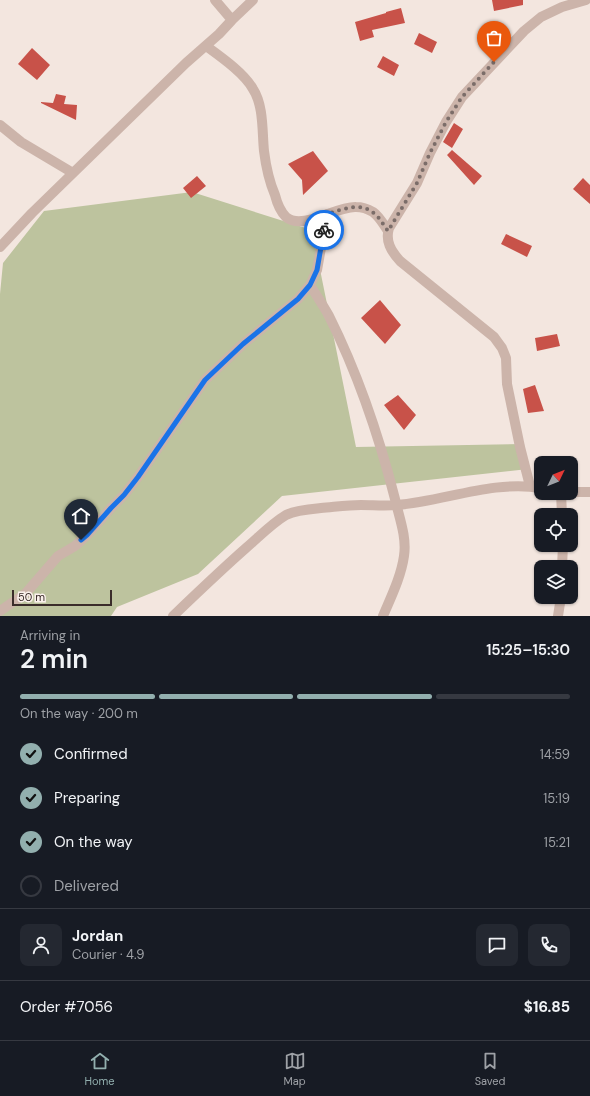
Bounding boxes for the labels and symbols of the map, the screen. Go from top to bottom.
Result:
pin [477,21,511,62]
courier [304,210,344,250]
north arrow [534,456,578,500]
pin [64,499,98,540]
scale bar [12,588,112,607]

